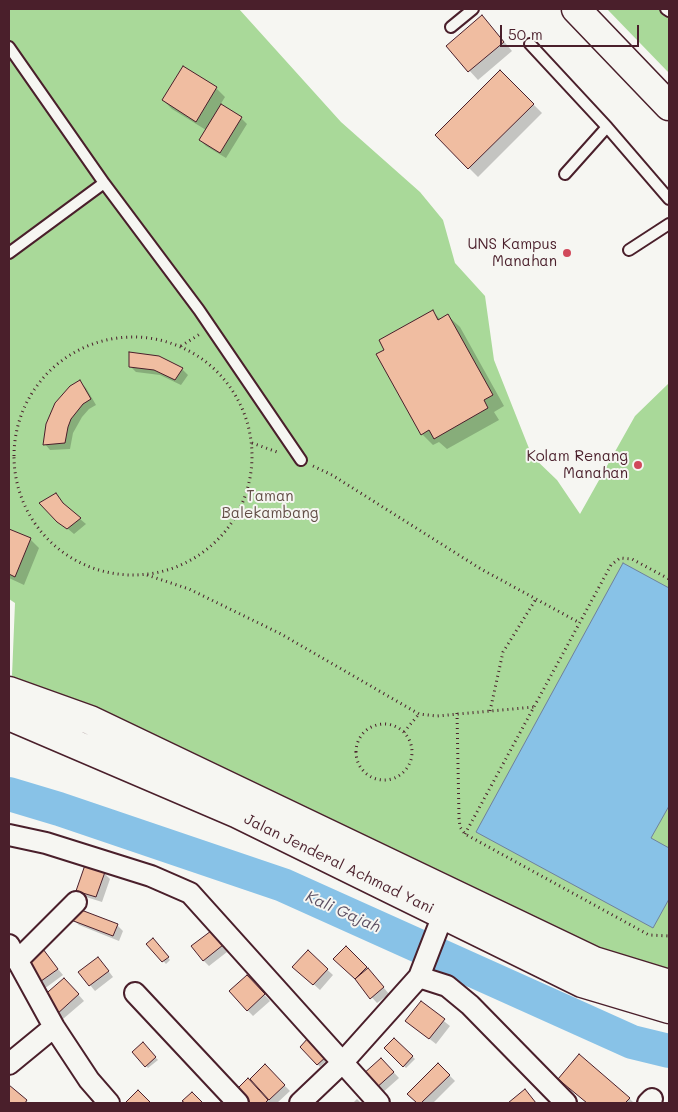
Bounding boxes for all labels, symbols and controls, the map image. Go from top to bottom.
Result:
scale bar [503,15,642,47]
text: 50 m [508,24,543,44]
place label: UNS Kampus Manahan [468,235,557,270]
marker: UNS Kampus Manahan [561,247,573,259]
place label: Kolam Renang Manahan [527,447,628,482]
marker: Kolam Renang Manahan [632,459,644,471]
park label: Taman Balekambang [222,487,318,522]
street label: Jalan Jenderal Achmad Yani [241,810,437,918]
water label: Kali Gajah [303,887,383,937]

